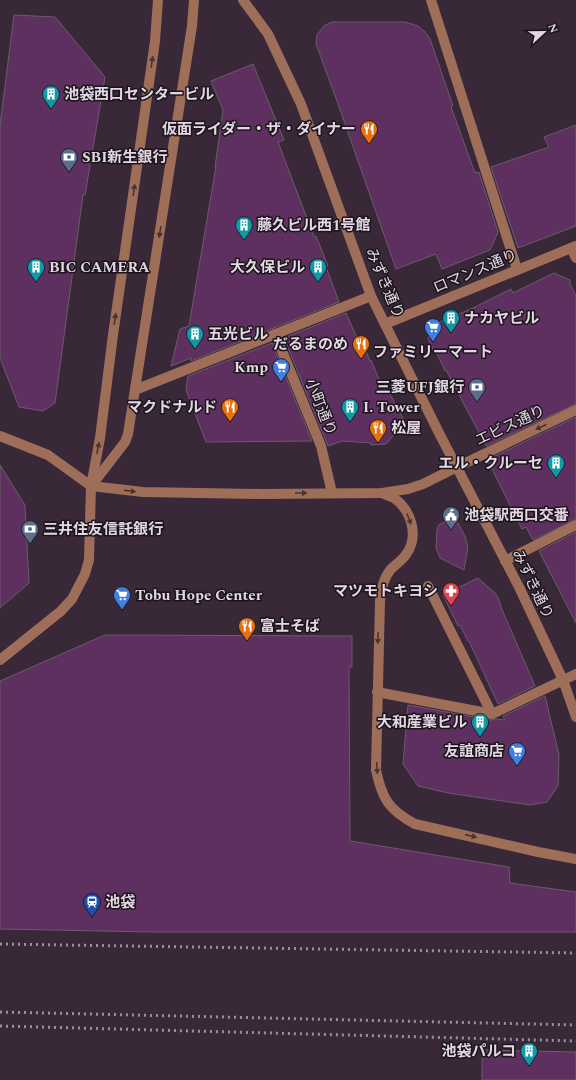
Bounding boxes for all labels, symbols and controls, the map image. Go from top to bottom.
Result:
north arrow [524,12,564,52]
text: N [543,21,562,36]
one-way arrow [149,56,155,68]
place label: 池袋西口センタービル [64,83,214,106]
building icon: 池袋西口センタービル [41,84,61,109]
place label: 仮面ライダー・ザ・ダイナー [162,118,356,141]
restaurant icon: 仮面ライダー・ザ・ダイナー [359,119,379,144]
place label: SBI新生銀行 [82,146,167,169]
bank icon: SBI新生銀行 [59,147,79,172]
one-way arrow [130,184,137,197]
place label: 藤久ビル西1号館 [257,214,370,237]
building icon: 藤久ビル西1号館 [234,215,254,240]
one-way arrow [157,226,163,238]
street label: ロマンス通り [429,243,521,300]
street label: みずき通り [359,244,410,322]
place label: BIC CAMERA [49,256,150,279]
place label: 大久保ビル [230,256,305,279]
building icon: BIC CAMERA [26,257,46,282]
building icon: 大久保ビル [308,257,328,282]
place label: ナカヤビル [464,307,539,330]
building icon: ナカヤビル [441,308,461,333]
one-way arrow [112,313,118,325]
supermarket icon: ファミリーマート [423,317,443,342]
place label: 五光ビル [208,323,268,346]
building icon: 五光ビル [185,324,205,349]
place label: だるまのめ [273,333,348,356]
restaurant icon: だるまのめ [351,334,371,359]
place label: ファミリーマート [373,341,493,364]
place label: Kmp [234,356,268,379]
supermarket icon: Kmp [271,357,291,382]
street label: 小町通り [299,375,342,439]
place label: 三菱UFJ銀行 [376,376,464,399]
bank icon: 三菱UFJ銀行 [467,377,487,402]
place label: マクドナルド [127,396,217,419]
place label: I. Tower [363,396,420,419]
restaurant icon: マクドナルド [220,397,240,422]
building icon: I. Tower [340,397,360,422]
street label: エビス通り [471,399,549,452]
place label: 松屋 [391,417,421,440]
restaurant icon: 松屋 [368,418,388,443]
one-way arrow [535,424,546,430]
one-way arrow [96,442,102,454]
place label: エル・クルーセ [438,452,543,475]
building icon: エル・クルーセ [546,453,566,478]
one-way arrow [124,488,136,494]
one-way arrow [295,490,308,496]
place label: 池袋駅西口交番 [464,504,569,527]
public building icon: 池袋駅西口交番 [441,505,461,530]
one-way arrow [406,513,412,525]
place label: 三井住友信託銀行 [43,518,163,541]
bank icon: 三井住友信託銀行 [20,519,40,544]
street label: みずき通り [506,545,559,623]
place label: マツモトキヨシ [333,580,438,603]
pharmacy icon: マツモトキヨシ [441,581,461,606]
place label: Tobu Hope Center [135,584,263,607]
supermarket icon: Tobu Hope Center [112,585,132,610]
place label: 富士そば [260,615,320,638]
restaurant icon: 富士そば [237,616,257,641]
one-way arrow [375,632,381,645]
place label: 大和産業ビル [377,711,467,734]
building icon: 大和産業ビル [470,712,490,737]
place label: 友誼商店 [444,740,504,763]
supermarket icon: 友誼商店 [507,741,527,766]
one-way arrow [373,762,380,774]
one-way arrow [465,834,478,840]
place label: 池袋 [105,891,135,914]
station icon: 池袋 [82,892,102,917]
place label: 池袋パルコ [441,1040,516,1063]
building icon: 池袋パルコ [519,1041,539,1066]

